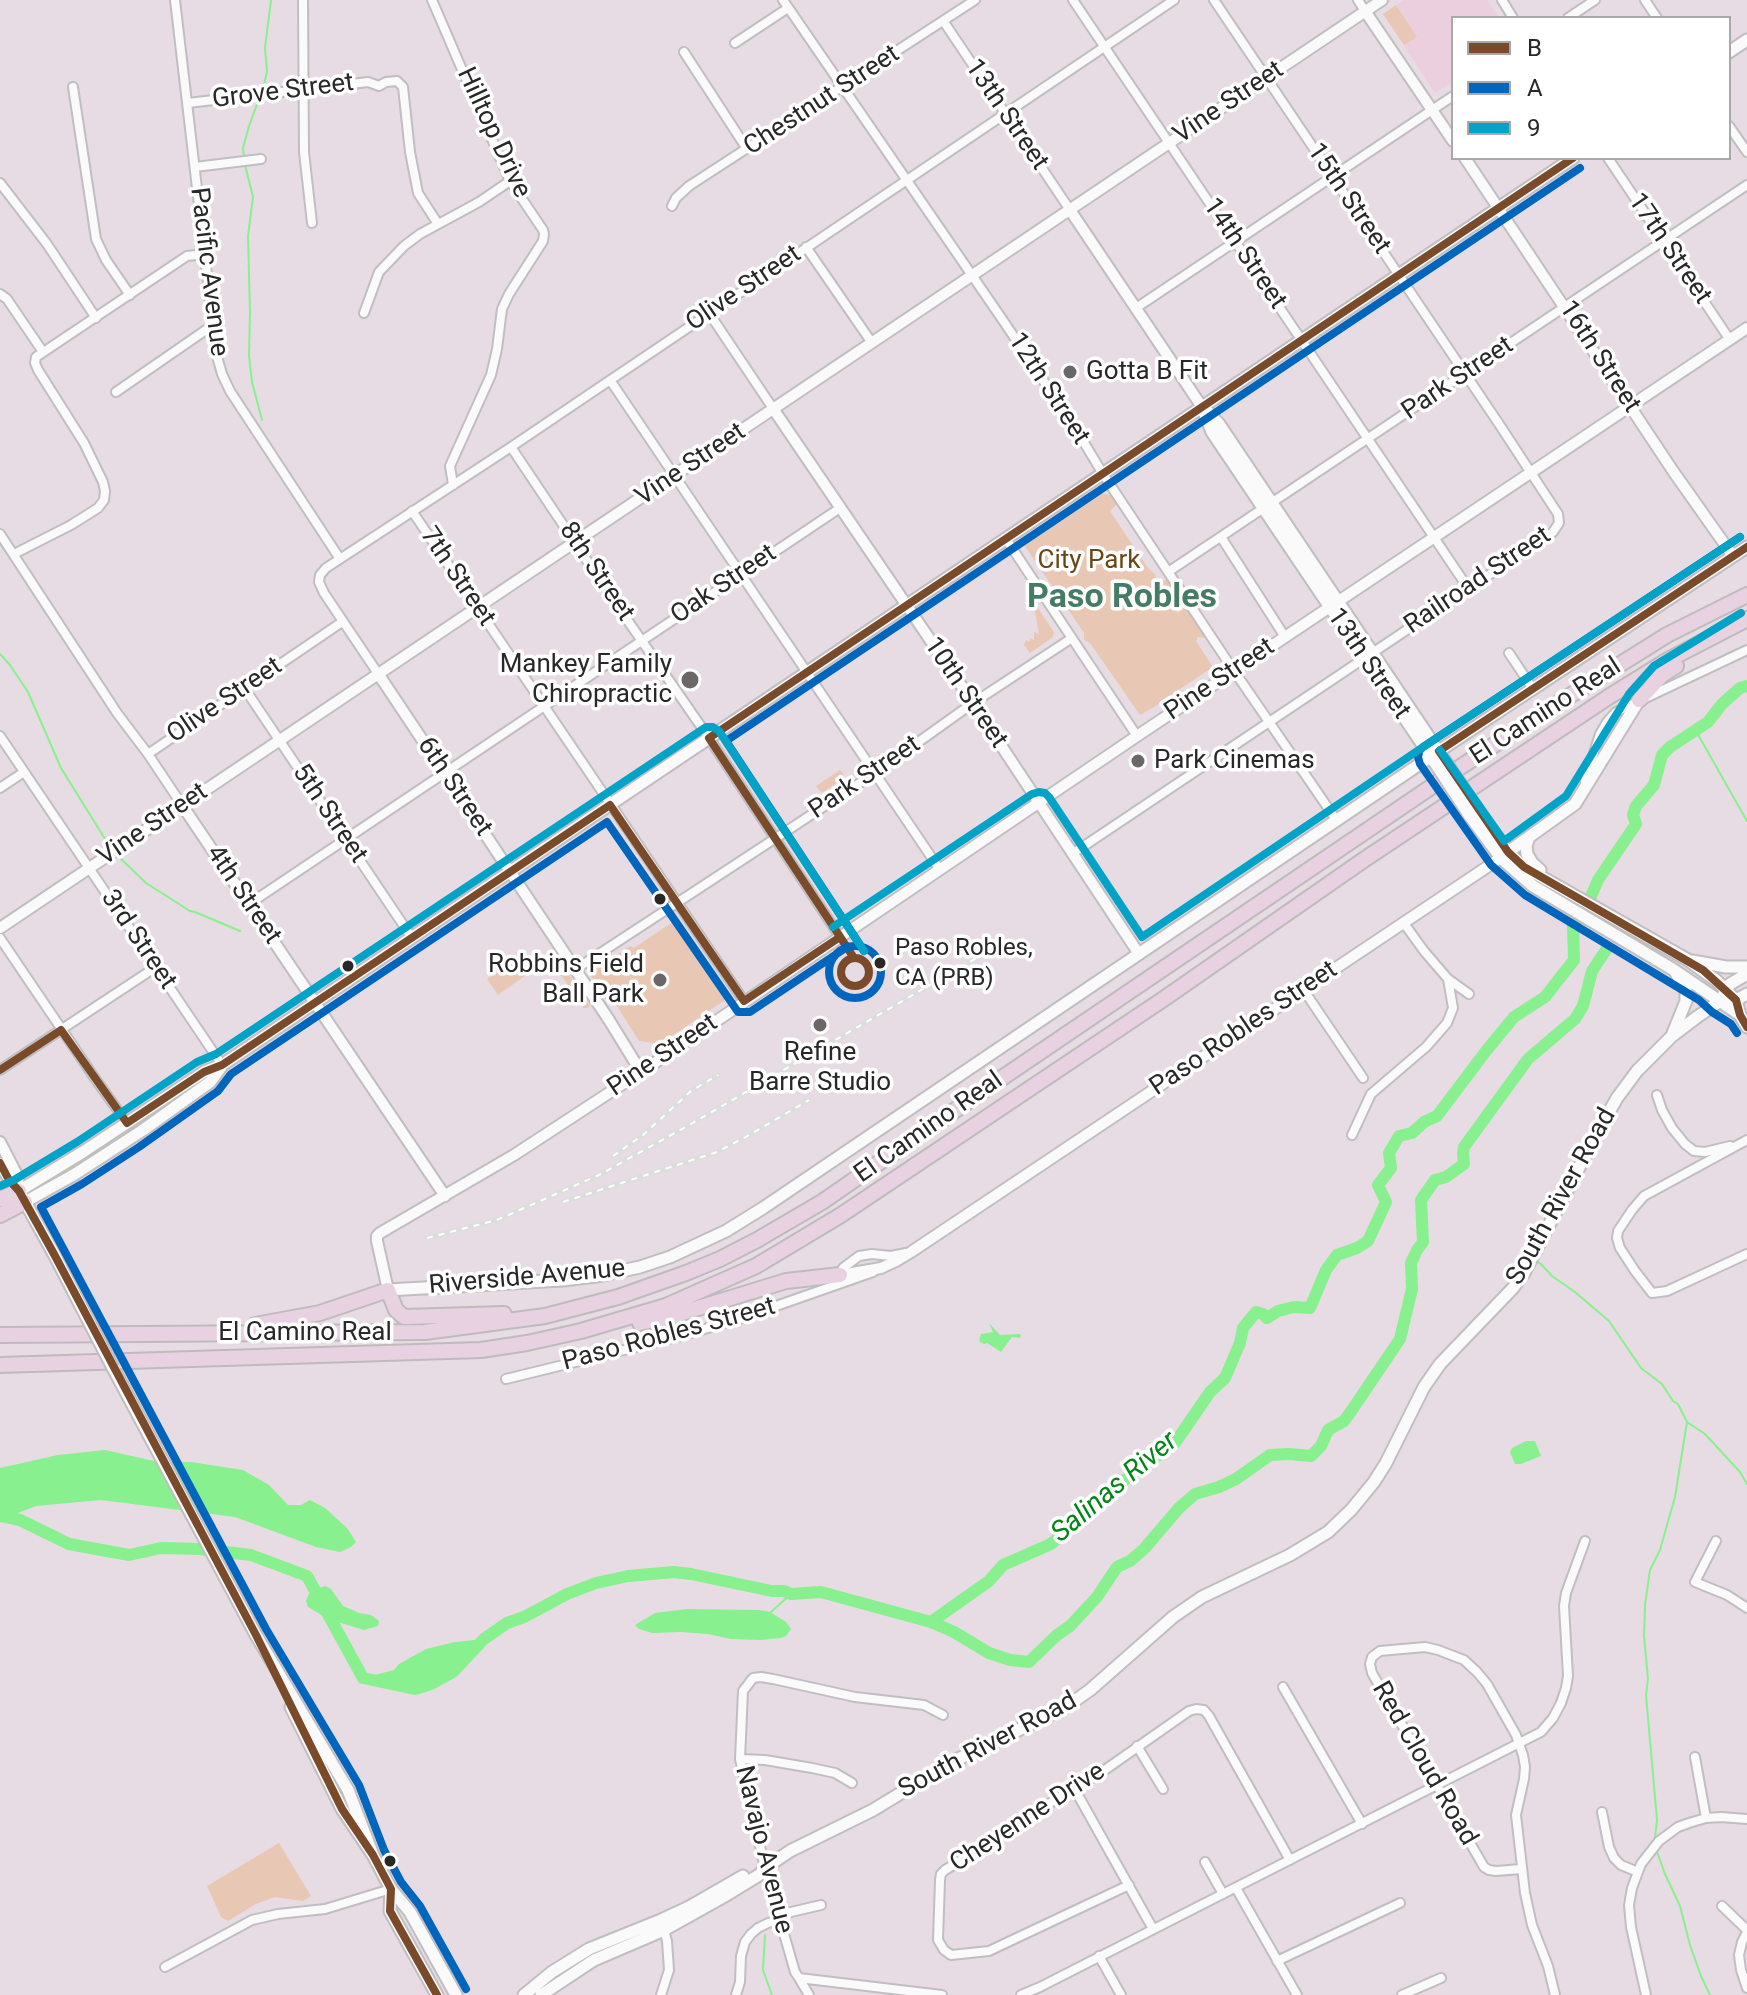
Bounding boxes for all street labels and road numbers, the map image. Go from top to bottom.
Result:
street label: Chestnut Street [738,39,906,163]
street label: 13th Street [958,54,1054,176]
street label: Vine Street [1168,55,1290,151]
street label: Hilltop Drive [449,63,537,203]
street label: Grove Street [211,68,355,116]
street label: 15th Street [1300,138,1396,260]
street label: Pacific Avenue [182,186,234,358]
street label: 17th Street [1621,188,1717,310]
street label: 14th Street [1196,193,1292,315]
street label: Olive Street [681,239,807,339]
street label: 16th Street [1551,295,1647,419]
street label: 12th Street [1000,327,1096,451]
street label: Park Street [1396,330,1520,428]
street label: Vine Street [630,417,752,513]
street label: 8th Street [552,517,640,627]
street label: Railroad Street [1399,521,1557,641]
street label: 7th Street [413,522,501,632]
street label: Oak Street [665,538,783,632]
street label: 13th Street [1320,603,1416,725]
street label: 10th Street [917,632,1013,754]
street label: Pine Street [1159,632,1281,728]
street label: Olive Street [162,651,288,751]
street label: El Camino Real [1465,652,1627,772]
street label: Park Street [803,729,927,827]
street label: 6th Street [410,732,498,842]
street label: 5th Street [285,759,373,869]
street label: Vine Street [92,777,214,873]
street label: 4th Street [199,840,287,950]
street label: 3rd Street [94,884,182,996]
street label: Paso Robles Street [1144,955,1344,1103]
street label: Pine Street [602,1008,724,1104]
street label: El Camino Real [849,1065,1009,1191]
street label: South River Road [1501,1103,1623,1291]
street label: Riverside Avenue [427,1254,627,1302]
street label: Paso Robles Street [559,1292,779,1378]
street label: El Camino Real [218,1317,392,1349]
street label: Red Cloud Road [1364,1676,1484,1852]
street label: South River Road [894,1686,1082,1806]
street label: Cheyenne Drive [945,1756,1111,1880]
street label: Navajo Avenue [727,1763,799,1937]

